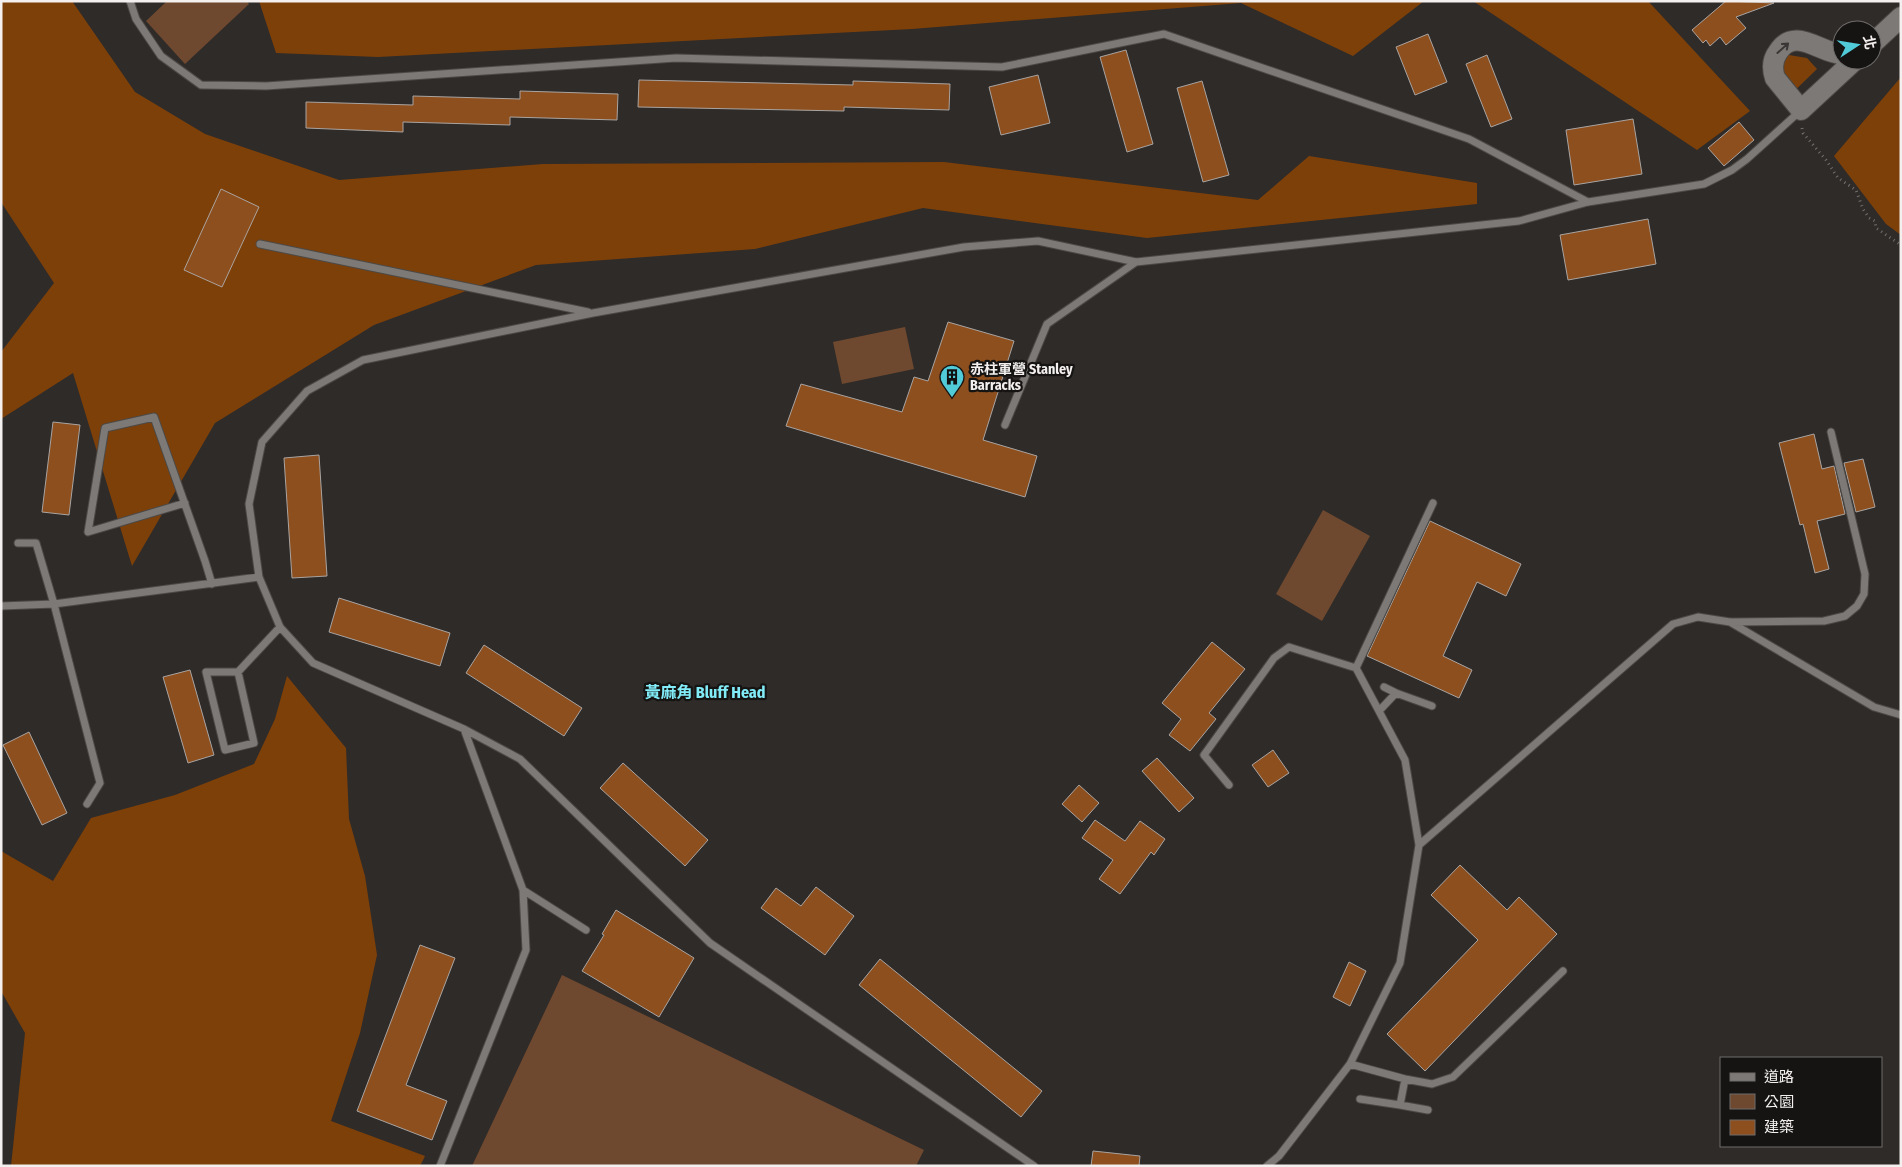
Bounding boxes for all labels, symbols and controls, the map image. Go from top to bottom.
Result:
north arrow [1832,20,1882,70]
text: 北 [1859,34,1879,51]
one-way arrow [1777,42,1789,54]
place label: 赤柱軍營 Stanley Barracks [970,361,1073,394]
building icon: 赤柱軍營 Stanley Barracks [939,364,965,398]
district label: 黃麻角 Bluff Head [644,683,766,702]
legend [1720,1057,1882,1147]
text: 道路 [1764,1068,1794,1086]
text: 公園 [1764,1093,1794,1111]
text: 建築 [1764,1118,1794,1136]

